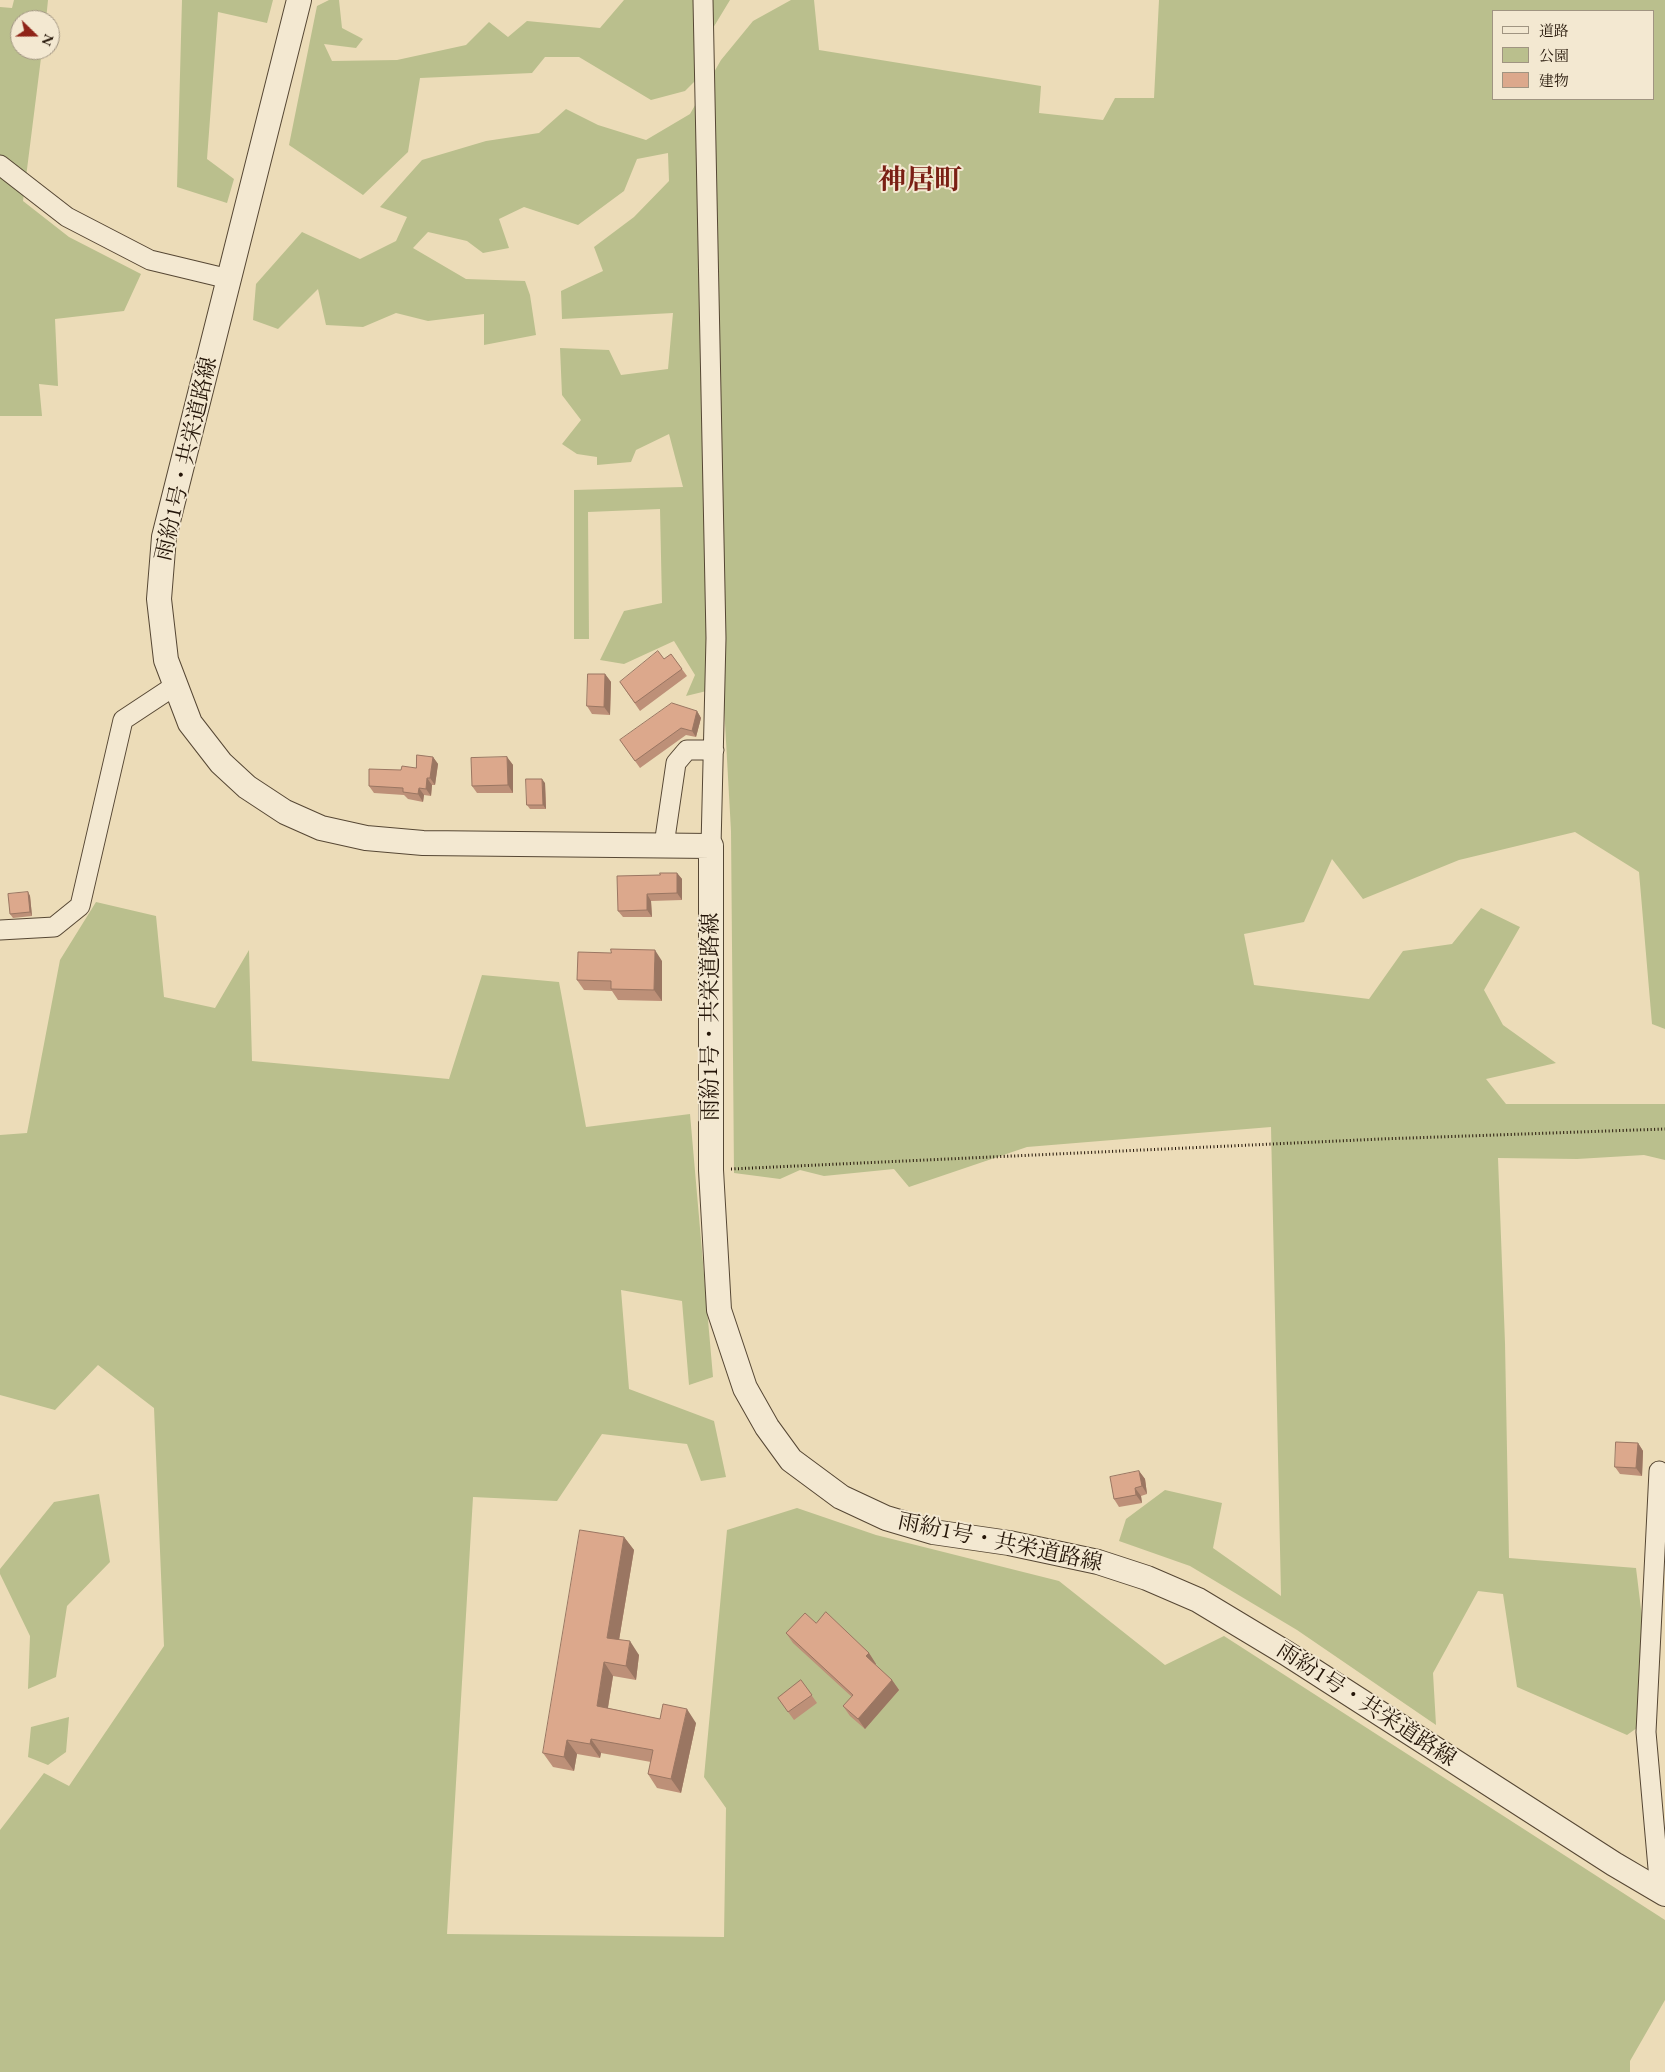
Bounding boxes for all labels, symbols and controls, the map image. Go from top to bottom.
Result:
north arrow [10,10,60,60]
legend [1492,10,1655,100]
text: 道路 [1539,21,1569,40]
text: N [38,32,58,49]
text: 公園 [1539,46,1569,65]
text: 建物 [1539,71,1569,90]
district label: 神居町 [878,164,962,198]
street label: 雨紛1号・共栄道路線 [151,354,223,564]
street label: 雨紛1号・共栄道路線 [698,913,724,1121]
street label: 雨紛1号・共栄道路線 [895,1508,1105,1578]
street label: 雨紛1号・共栄道路線 [1271,1637,1461,1773]

